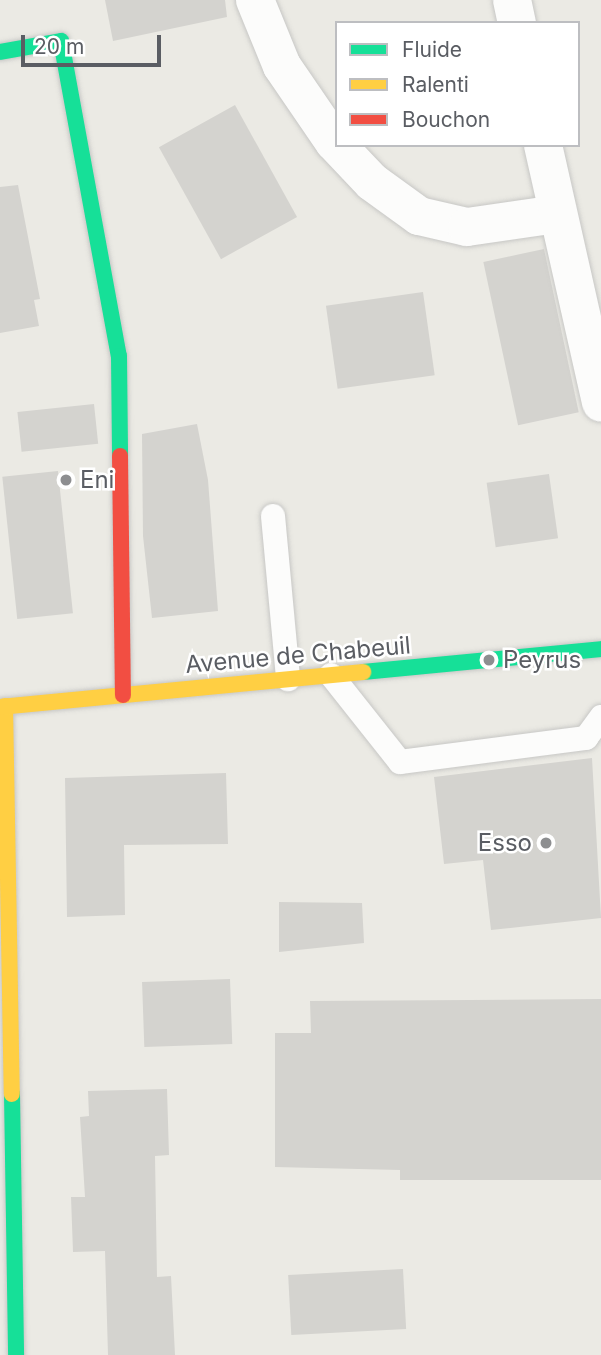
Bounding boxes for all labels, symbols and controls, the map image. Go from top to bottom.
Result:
scale bar [24,21,164,65]
legend [335,21,580,147]
text: 20 m [34,34,84,59]
text: Fluide [402,37,462,62]
text: Ralenti [402,72,469,97]
text: Bouchon [402,107,490,132]
place label: Eni [80,466,114,494]
marker: Eni [58,472,74,488]
street label: Avenue de Chabeuil [184,631,412,679]
place label: Peyrus [503,646,581,674]
marker: Peyrus [481,652,497,668]
place label: Esso [478,829,532,857]
marker: Esso [538,835,554,851]

